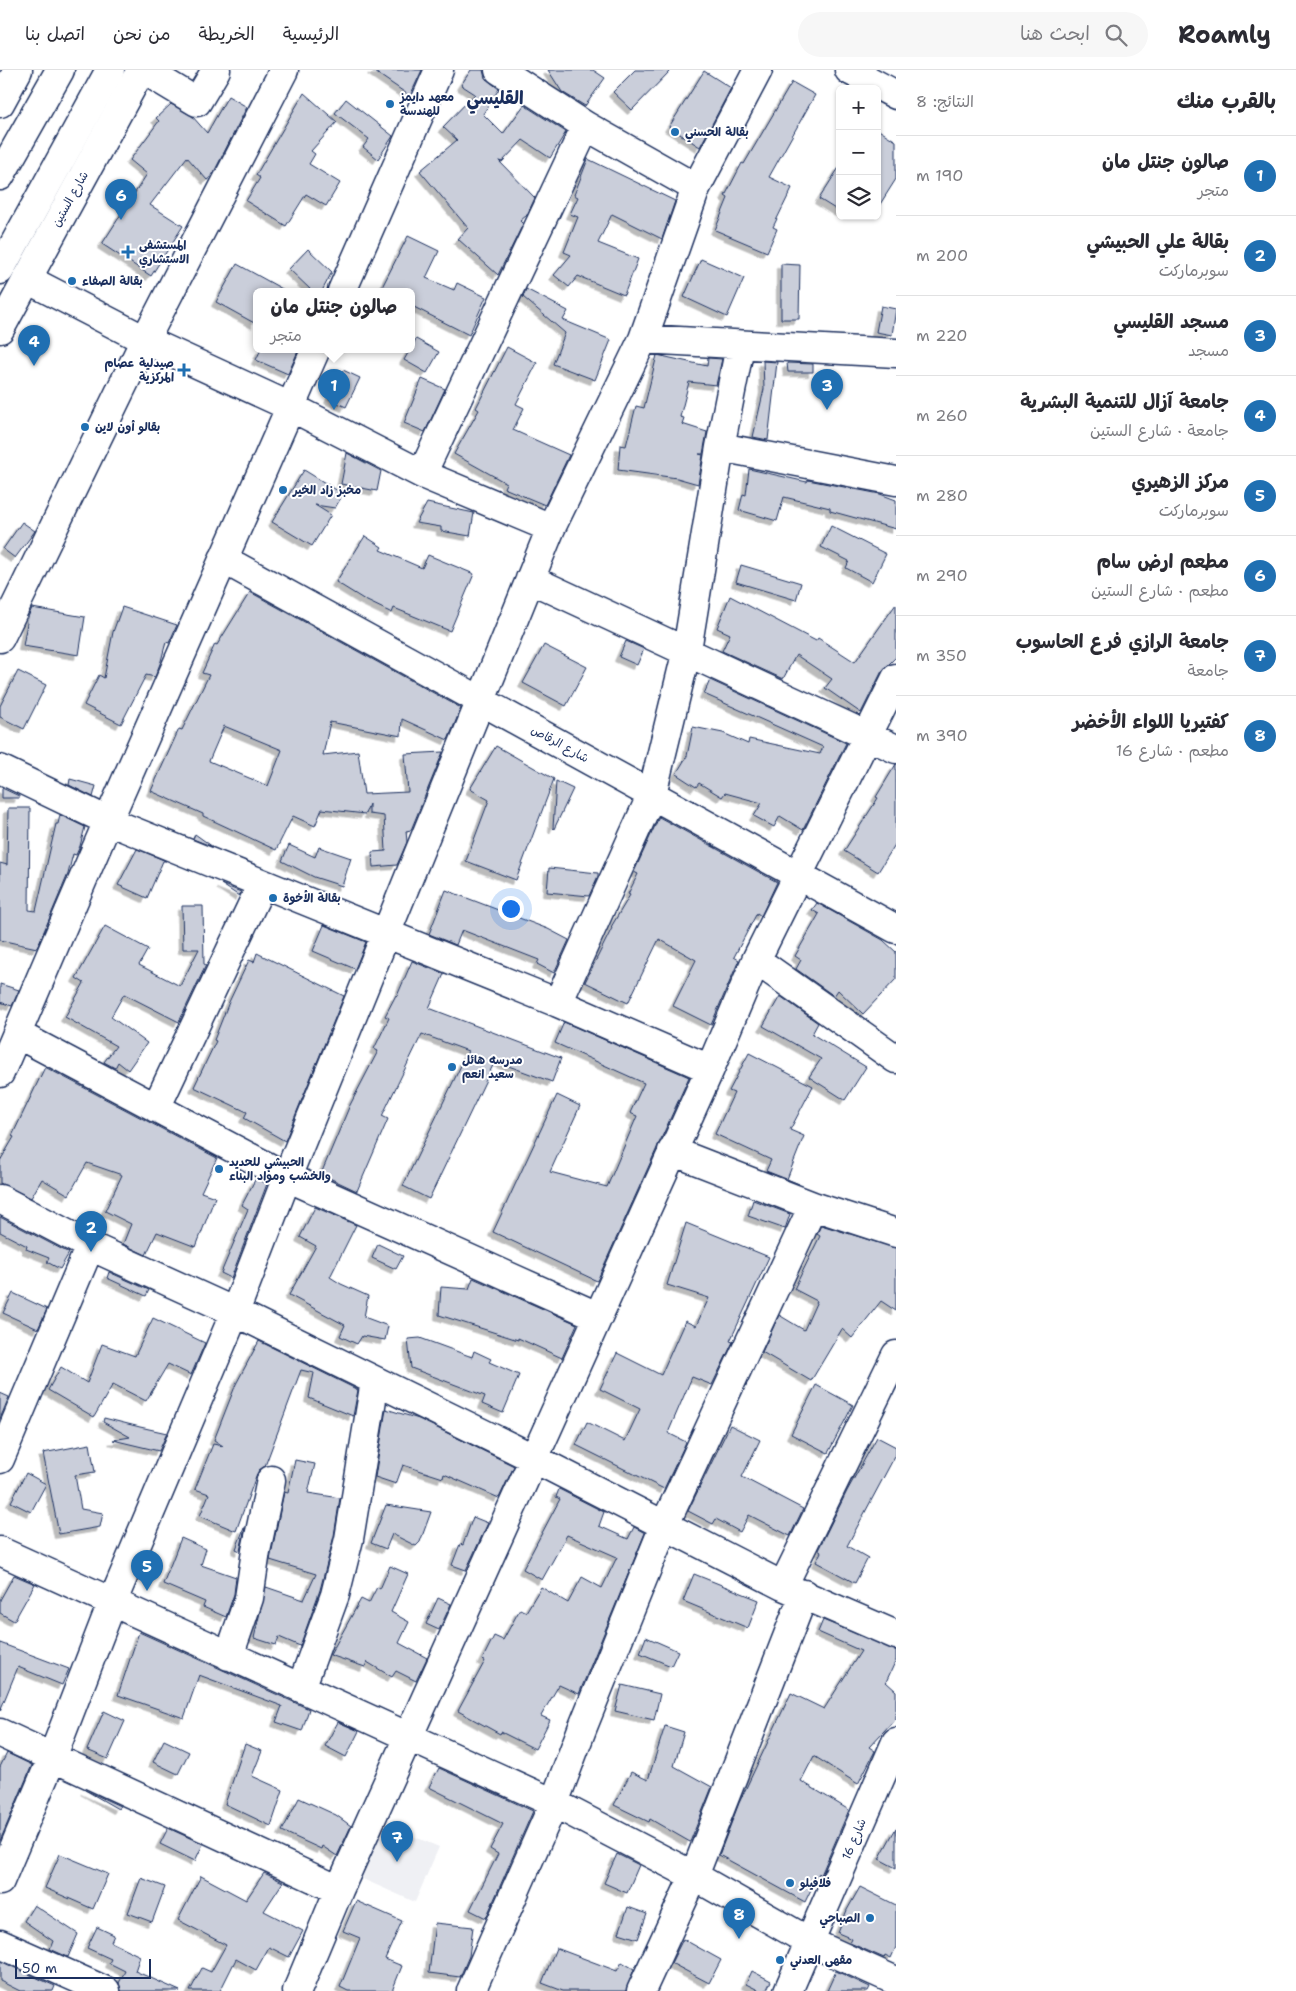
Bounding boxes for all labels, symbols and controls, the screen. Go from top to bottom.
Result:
search box [798,12,1148,57]
text: Roamly [1178,19,1271,51]
text: ابحث هنا [1020,21,1090,46]
icon: search [1102,21,1130,49]
text: اتصل بنا [25,22,85,46]
text: من نحن [113,22,171,46]
text: الخريطة [199,22,255,46]
text: الرئيسية [283,22,339,46]
map controls [836,85,881,220]
button: + [836,85,881,130]
district label: القليسي [466,86,524,114]
text: بالقرب منك [1177,87,1276,115]
place label: معهد دايمز للهندسة [399,89,454,119]
text: النتائج: 8 [916,91,974,112]
marker: معهد دايمز للهندسة [384,98,396,110]
place label: بقالة الحسني [685,124,749,143]
marker: بقالة الحسني [669,126,681,138]
button: − [836,130,881,175]
text: صالون جنتل مان [1102,149,1229,174]
text: 190 m [916,165,963,186]
text: 1 [1256,165,1264,186]
street label: شارع الستين [48,168,93,230]
button: layers [836,175,881,220]
pin: 6 [105,179,137,220]
text: متجر [1198,180,1229,201]
text: بقالة علي الحبيشي [1087,229,1229,254]
place label: المستشفى الاستشاري [139,237,189,268]
marker: المستشفى الاستشاري [121,245,135,259]
text: 200 m [916,245,968,266]
text: 2 [1254,245,1266,266]
text: سوبرماركت [1159,260,1229,281]
place label: بقالة الصفاء [82,273,143,289]
marker: بقالة الصفاء [66,275,78,287]
popup [253,288,415,353]
text: صالون جنتل مان [271,294,397,319]
text: مسجد القليسي [1113,309,1229,334]
pin: 4 [18,325,50,366]
text: متجر [271,325,302,346]
text: 220 m [916,325,968,346]
text: 3 [1254,325,1266,346]
text: مسجد [1188,340,1229,361]
place label: صيدلية عصام المركزية [104,355,174,385]
marker: صيدلية عصام المركزية [178,364,190,376]
pin: 1 [318,369,350,410]
pin: 3 [811,369,843,410]
text: جامعة آزال للتنمية البشرية [1020,389,1229,414]
text: 260 m [916,405,968,426]
text: 4 [1254,405,1266,426]
place label: بقالو أون لاين [95,419,160,435]
text: جامعة · شارع الستين [1090,420,1229,441]
marker: بقالو أون لاين [79,421,91,433]
text: مركز الزهيري [1132,469,1229,494]
place label: مخبز زاد الخير [292,482,361,498]
marker: مخبز زاد الخير [277,484,289,496]
text: 280 m [916,485,968,506]
text: 5 [1255,485,1265,506]
text: سوبرماركت [1159,500,1229,521]
text: مطعم ارض سام [1097,549,1229,574]
text: 290 m [916,565,968,586]
text: 6 [1254,565,1266,586]
text: مطعم · شارع الستين [1091,580,1229,601]
text: جامعة الرازي فرع الحاسوب [1016,629,1229,654]
text: 350 m [916,645,967,666]
text: 7 [1254,645,1266,666]
text: جامعة [1187,660,1229,681]
text: كفتيريا اللواء الأخضر [1073,709,1229,734]
street label: شارع الرقاص [528,722,592,767]
text: 390 m [916,725,968,746]
text: 8 [1254,725,1266,746]
text: مطعم · شارع 16 [1116,740,1229,761]
place label: بقالة الأخوة [283,889,341,906]
marker: بقالة الأخوة [267,892,279,904]
your location [498,896,524,922]
place label: مدرسه هائل سعيد انعم [462,1052,523,1083]
marker: مدرسه هائل سعيد انعم [446,1061,458,1073]
place label: الحبيشي للحديد والخشب ومواد البناء [229,1154,331,1184]
marker: الحبيشي للحديد والخشب ومواد البناء [213,1163,225,1175]
pin: 2 [75,1211,107,1252]
pin: 5 [131,1550,163,1591]
street label: شارع 16 [838,1816,871,1862]
pin: 7 [381,1821,413,1862]
place label: فلافيلو [799,1875,831,1891]
marker: فلافيلو [784,1877,796,1889]
pin: 8 [723,1898,755,1939]
place label: الصباحي [820,1910,860,1929]
marker: الصباحي [864,1912,876,1924]
place label: مقهى العدني [790,1952,852,1971]
marker: مقهى العدني [774,1954,786,1966]
scale bar [15,1956,151,1979]
text: 50 m [22,1959,57,1977]

